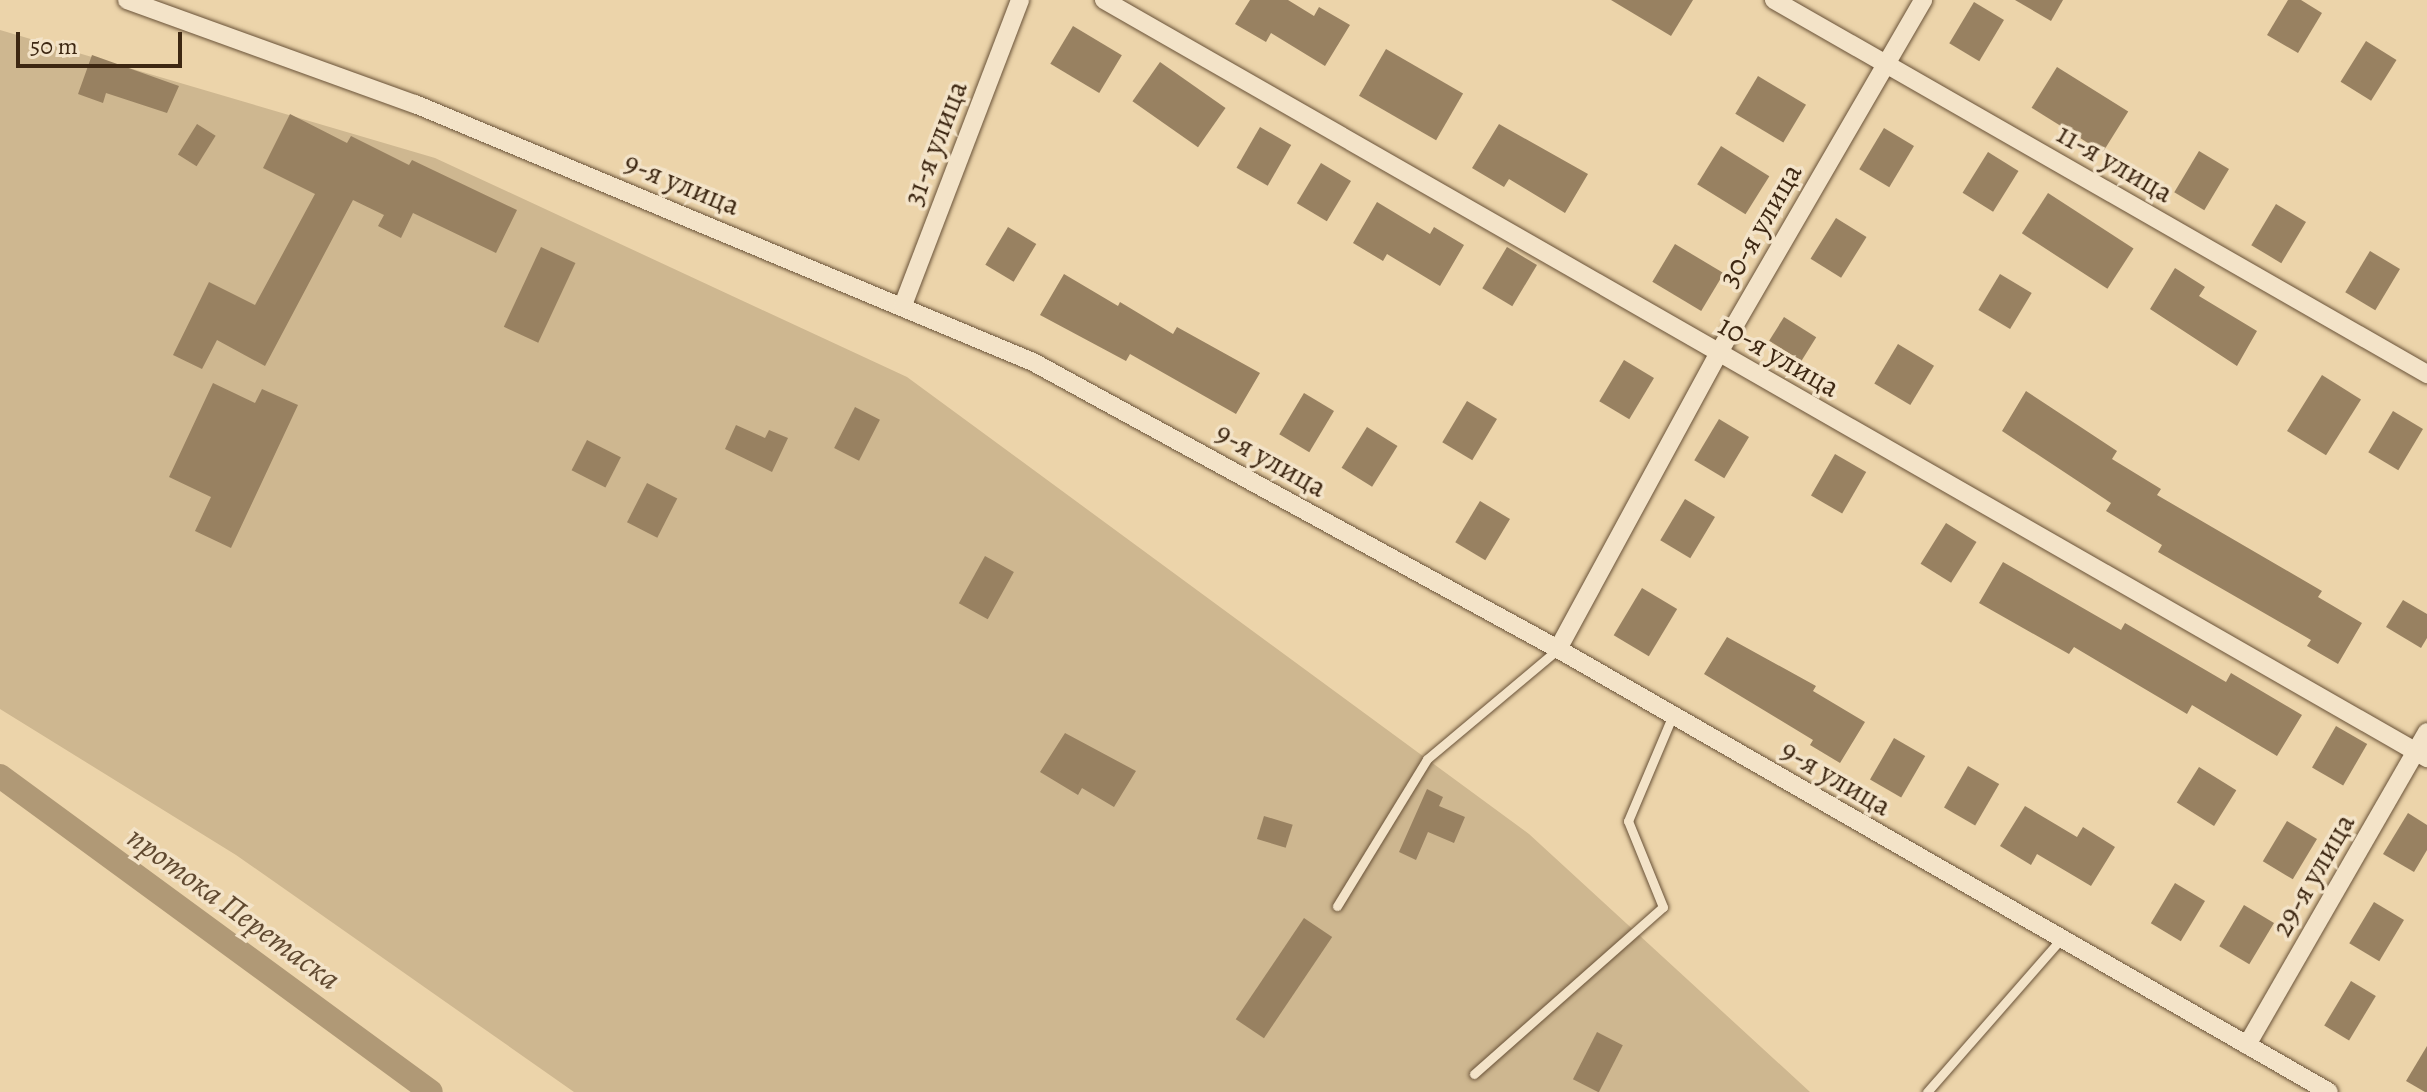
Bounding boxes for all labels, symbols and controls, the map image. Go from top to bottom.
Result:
scale bar [20,16,186,66]
text: 50 m [30,30,78,62]
street label: 31-я улица [895,76,975,210]
street label: 11-я улица [2050,115,2180,211]
street label: 9-я улица [619,145,745,223]
street label: 30-я улица [1710,157,1810,293]
street label: 10-я улица [1712,307,1846,405]
street label: 9-я улица [1209,415,1333,505]
street label: 9-я улица [1774,732,1898,824]
street label: 29-я улица [2263,807,2363,943]
water label: протока Перетаска [120,818,348,998]

